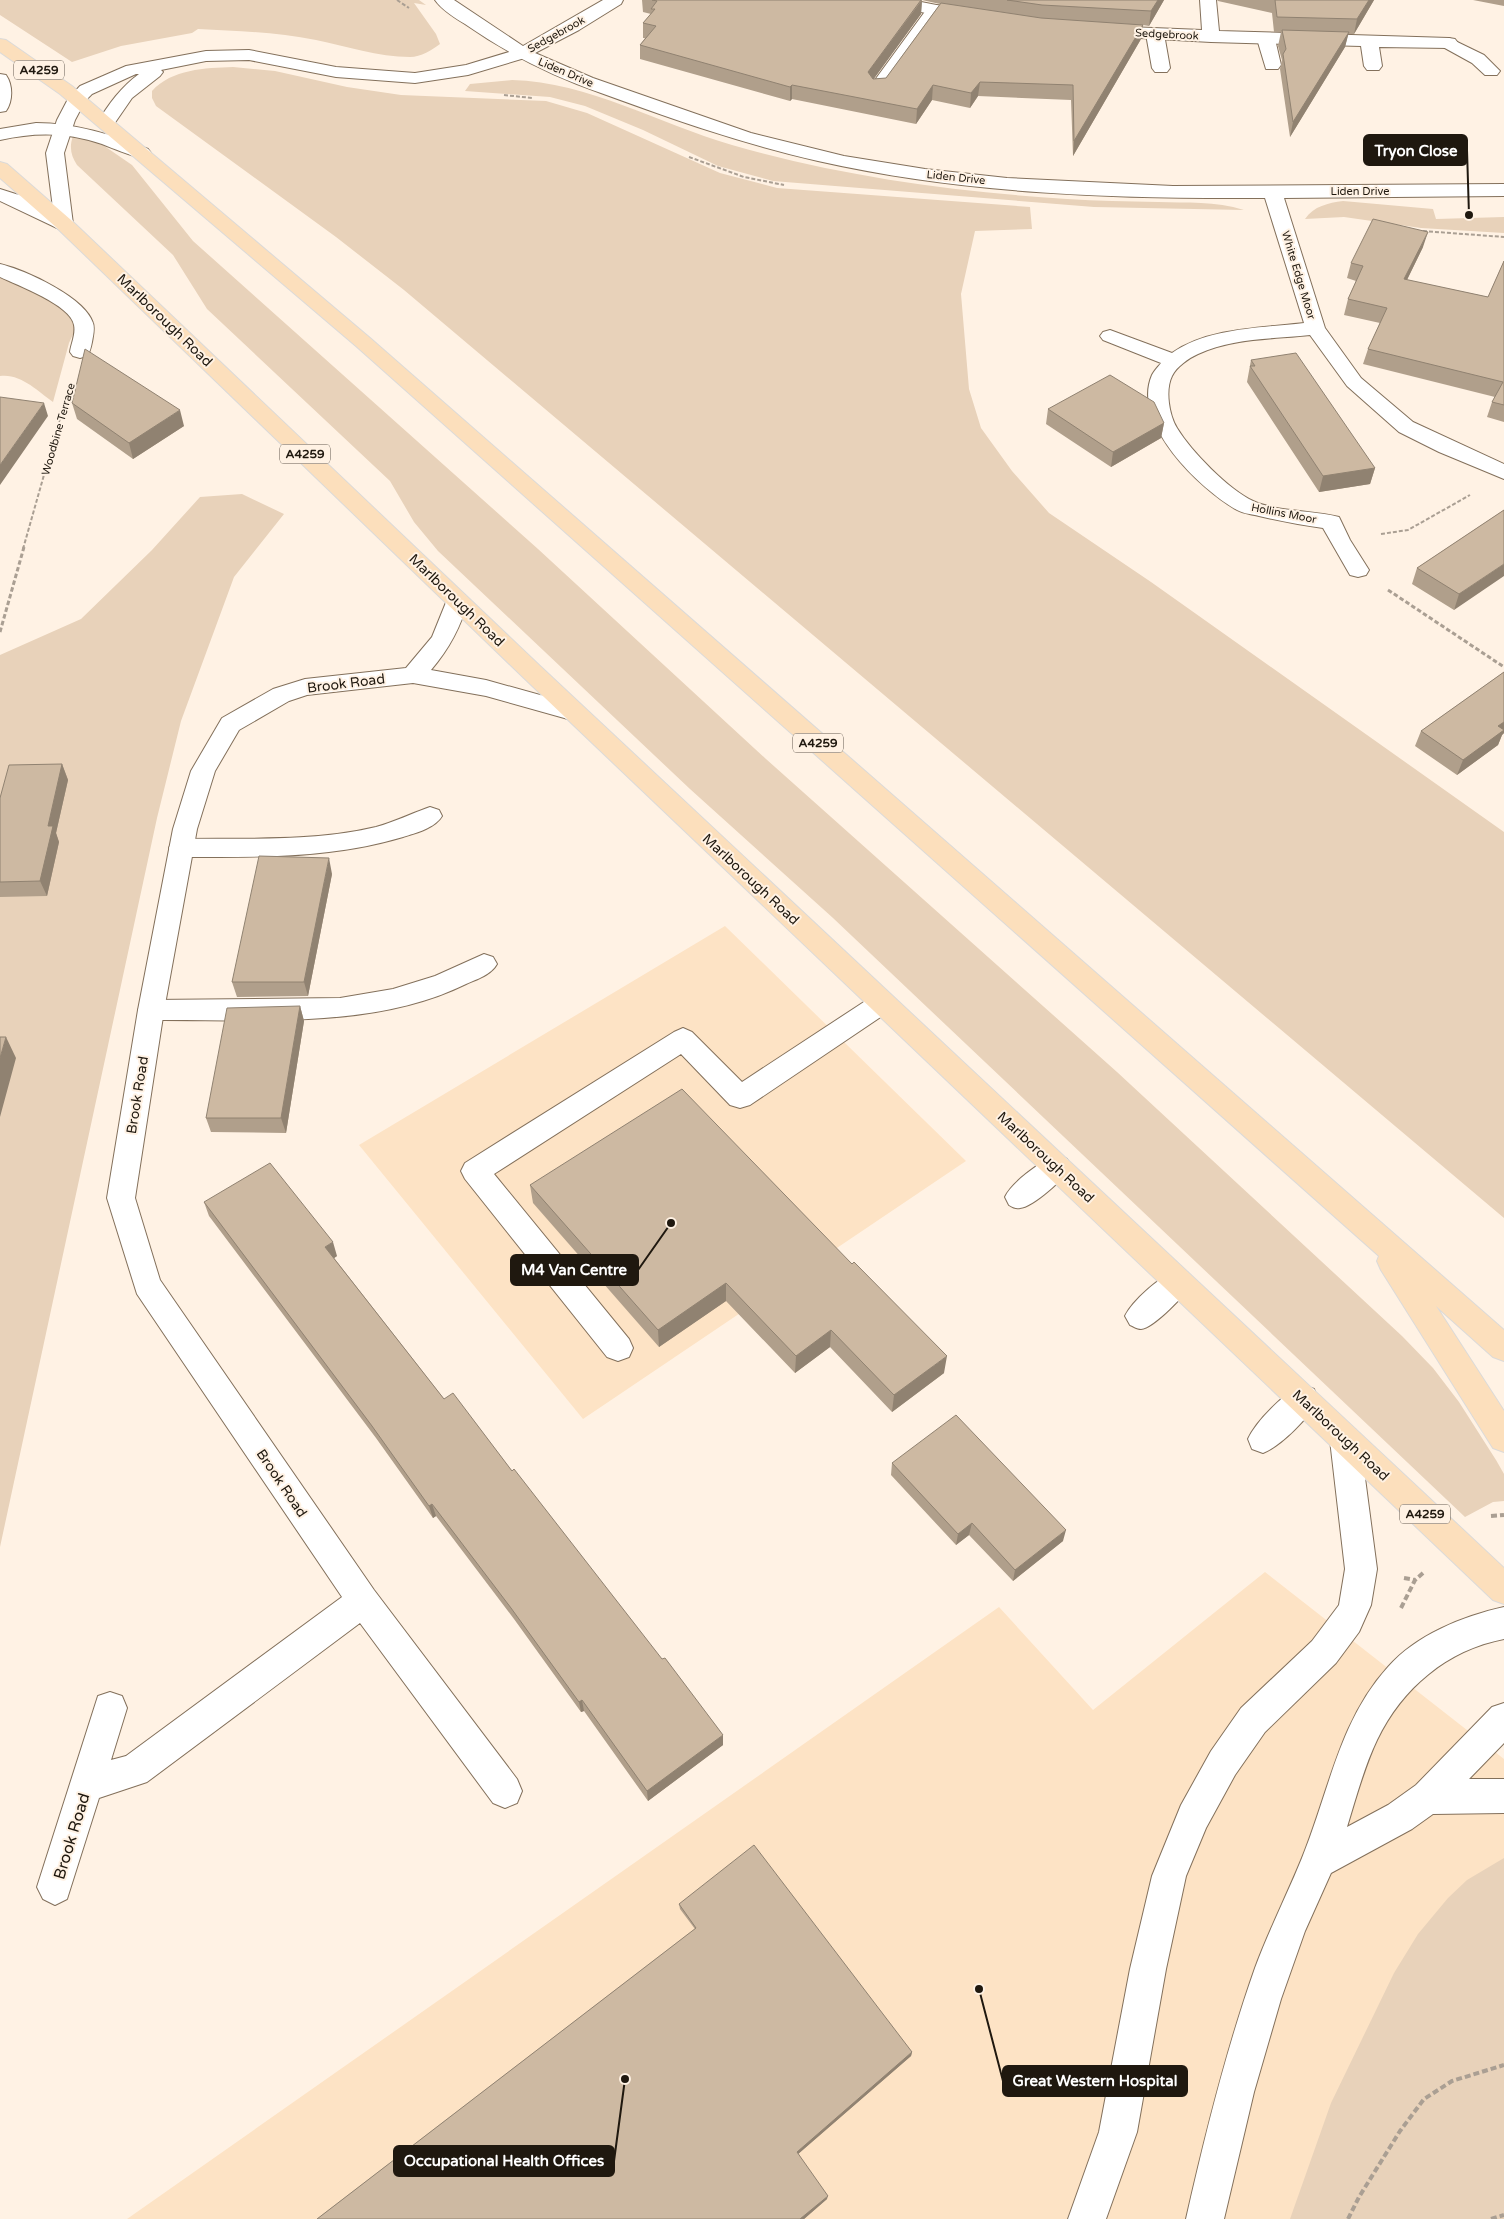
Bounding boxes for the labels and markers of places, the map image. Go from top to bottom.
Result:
callout: Tryon Close [1364,135,1467,165]
callout: M4 Van Centre [511,1255,638,1285]
callout: Great Western Hospital [1003,2066,1187,2096]
callout: Occupational Health Offices [394,2146,614,2176]

